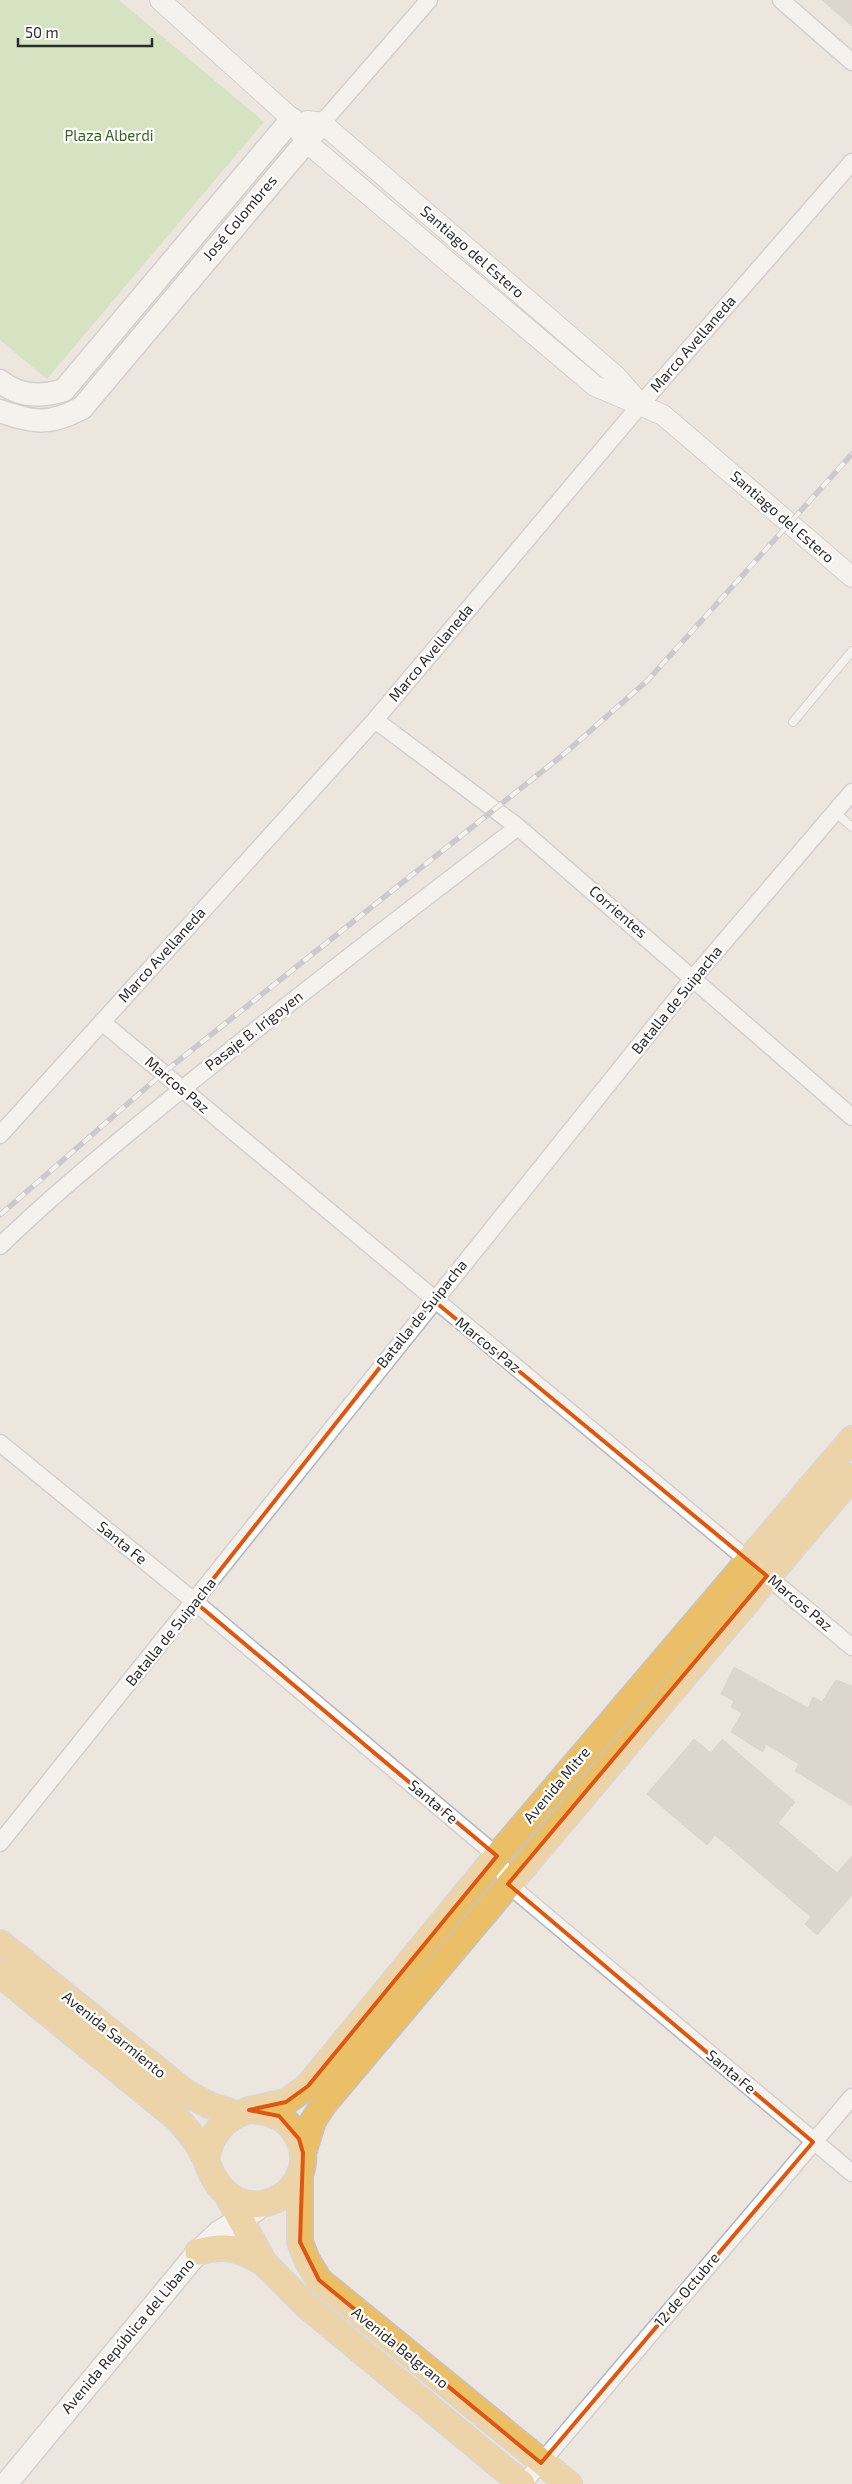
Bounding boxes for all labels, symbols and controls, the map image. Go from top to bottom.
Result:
scale bar [18,15,151,47]
text: 50 m [25,23,59,41]
park label: Plaza Alberdi [65,126,153,144]
street label: José Colombres [198,171,280,264]
street label: Santiago del Estero [417,201,528,301]
street label: Marco Avellaneda [646,292,739,395]
street label: Santiago del Estero [727,466,838,566]
street label: Marco Avellaneda [384,600,476,705]
street label: Corrientes [586,881,651,941]
street label: Marco Avellaneda [114,903,209,1006]
street label: Batalla de Suipacha [627,942,725,1057]
street label: Pasaje B. Irigoyen [201,986,306,1075]
street label: Marcos Paz [142,1052,214,1116]
street label: Batalla de Suipacha [372,1256,470,1371]
street label: Marcos Paz [452,1312,525,1376]
street label: Santa Fe [94,1517,151,1568]
street label: Marcos Paz [765,1570,837,1634]
street label: Batalla de Suipacha [121,1574,219,1689]
street label: Avenida Mitre [519,1743,593,1826]
street label: Santa Fe [405,1776,462,1827]
street label: Avenida Sarmiento [59,1987,170,2082]
street label: Santa Fe [703,2046,760,2097]
street label: 12 de Octubre [650,2248,723,2330]
street label: Avenida República del Libano [57,2254,198,2417]
street label: Avenida Belgrano [349,2303,453,2392]

